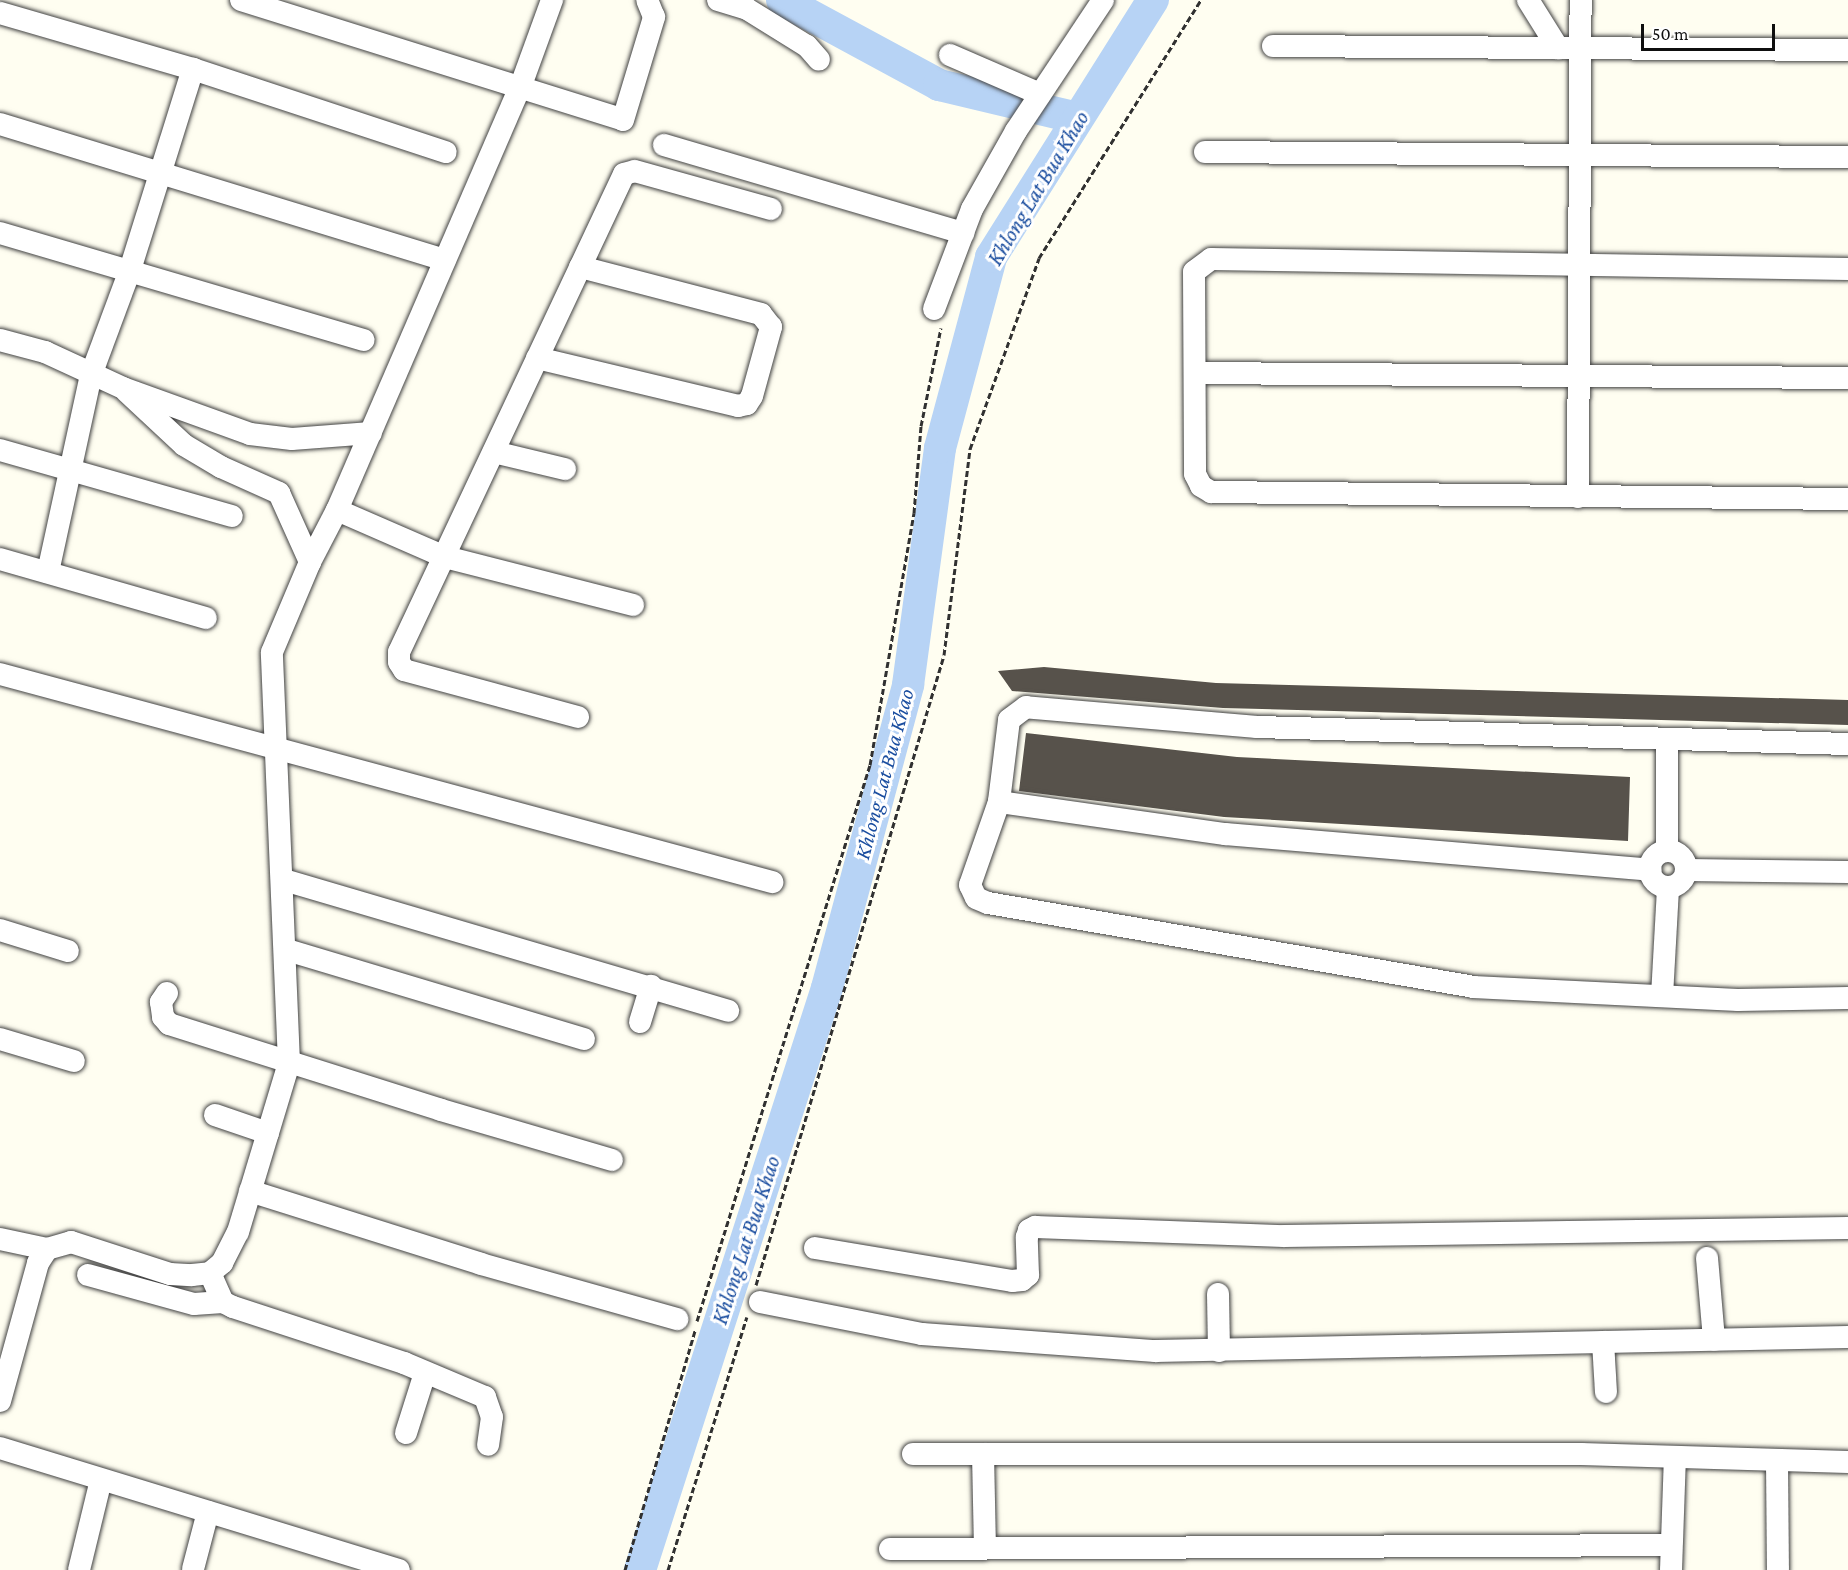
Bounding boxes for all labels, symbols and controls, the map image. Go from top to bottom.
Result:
scale bar [1644,12,1778,50]
text: 50 m [1652,24,1689,44]
water label: Khlong Lat Bua Khao [981,106,1095,270]
water label: Khlong Lat Bua Khao [849,686,919,862]
water label: Khlong Lat Bua Khao [706,1152,786,1328]

